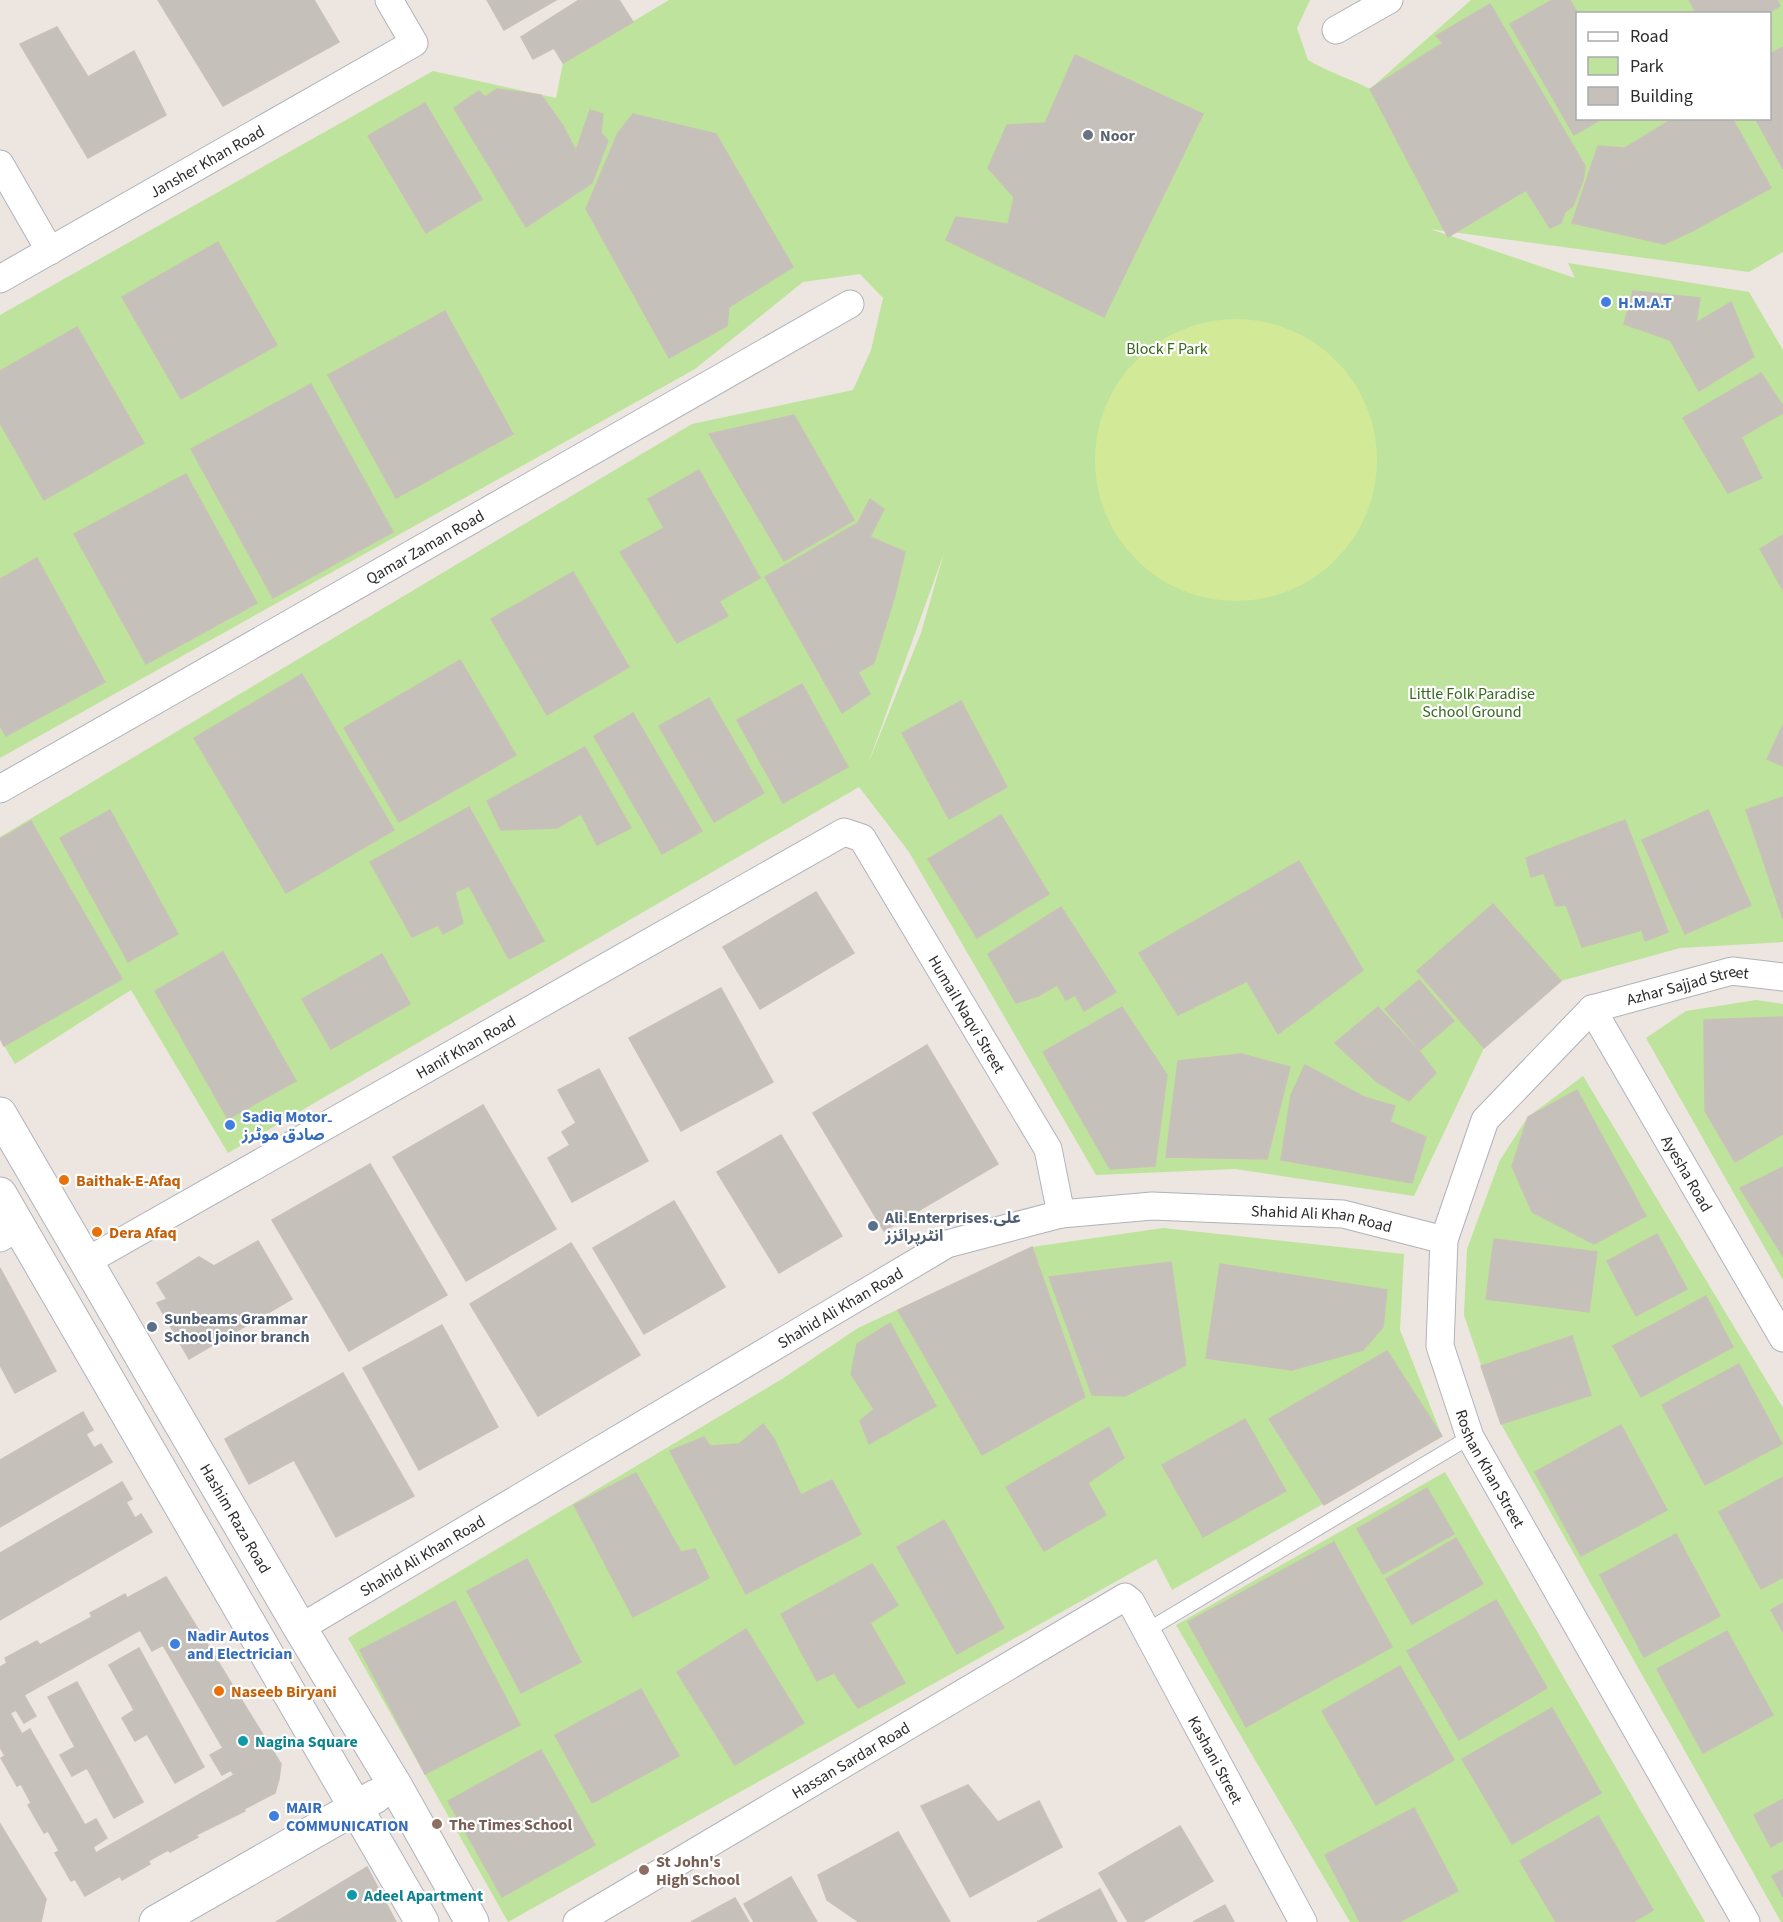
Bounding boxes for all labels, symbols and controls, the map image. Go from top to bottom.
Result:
legend [1576,12,1771,120]
text: Road [1630,24,1669,49]
text: Park [1630,54,1664,79]
text: Building [1630,84,1693,109]
street label: Jansher Khan Road [146,120,269,204]
place label: Noor [1100,125,1135,147]
marker: Noor [1081,128,1095,142]
place label: H.M.A.T [1618,292,1672,314]
marker: H.M.A.T [1599,295,1613,309]
park label: Block F Park [1126,338,1208,360]
street label: Qamar Zaman Road [362,505,488,590]
park label: Little Folk Paradise School Ground [1409,683,1535,723]
street label: Humail Naqvi Street [923,951,1010,1078]
street label: Azhar Sajjad Street [1624,960,1751,1011]
street label: Hanif Khan Road [412,1010,520,1084]
place label: Sadiq Motor۔ صادق موٹرز [241,1106,332,1146]
marker: Sadiq Motor۔ صادق موٹرز [223,1118,237,1132]
street label: Ayesha Road [1656,1132,1717,1216]
place label: Baithak-E-Afaq [76,1170,181,1192]
marker: Baithak-E-Afaq [57,1173,71,1187]
street label: Shahid Ali Khan Road [1251,1200,1394,1238]
place label: Ali.Enterprises.علی انٹرپرائزز [884,1207,1021,1247]
marker: Ali.Enterprises.علی انٹرپرائزز [866,1219,880,1233]
place label: Dera Afaq [109,1222,177,1244]
marker: Dera Afaq [90,1225,104,1239]
street label: Shahid Ali Khan Road [774,1263,907,1354]
place label: Sunbeams Grammar School joinor branch [164,1308,310,1348]
marker: Sunbeams Grammar School joinor branch [145,1320,159,1334]
street label: Roshan Khan Street [1450,1407,1530,1533]
street label: Hashim Raza Road [194,1460,276,1578]
street label: Shahid Ali Khan Road [356,1511,489,1602]
place label: Nadir Autos and Electrician [187,1625,292,1665]
marker: Nadir Autos and Electrician [168,1637,182,1651]
place label: Naseeb Biryani [231,1681,337,1703]
marker: Naseeb Biryani [212,1684,226,1698]
street label: Kashani Street [1182,1712,1248,1809]
street label: Hassan Sardar Road [788,1717,914,1804]
place label: Nagina Square [255,1731,358,1753]
marker: Nagina Square [236,1734,250,1748]
place label: MAIR COMMUNICATION [286,1797,409,1837]
marker: MAIR COMMUNICATION [267,1809,281,1823]
place label: The Times School [449,1814,572,1836]
marker: The Times School [430,1817,444,1831]
place label: St John's High School [656,1851,740,1891]
marker: St John's High School [637,1863,651,1877]
place label: Adeel Apartment [363,1885,483,1907]
marker: Adeel Apartment [345,1888,359,1902]

